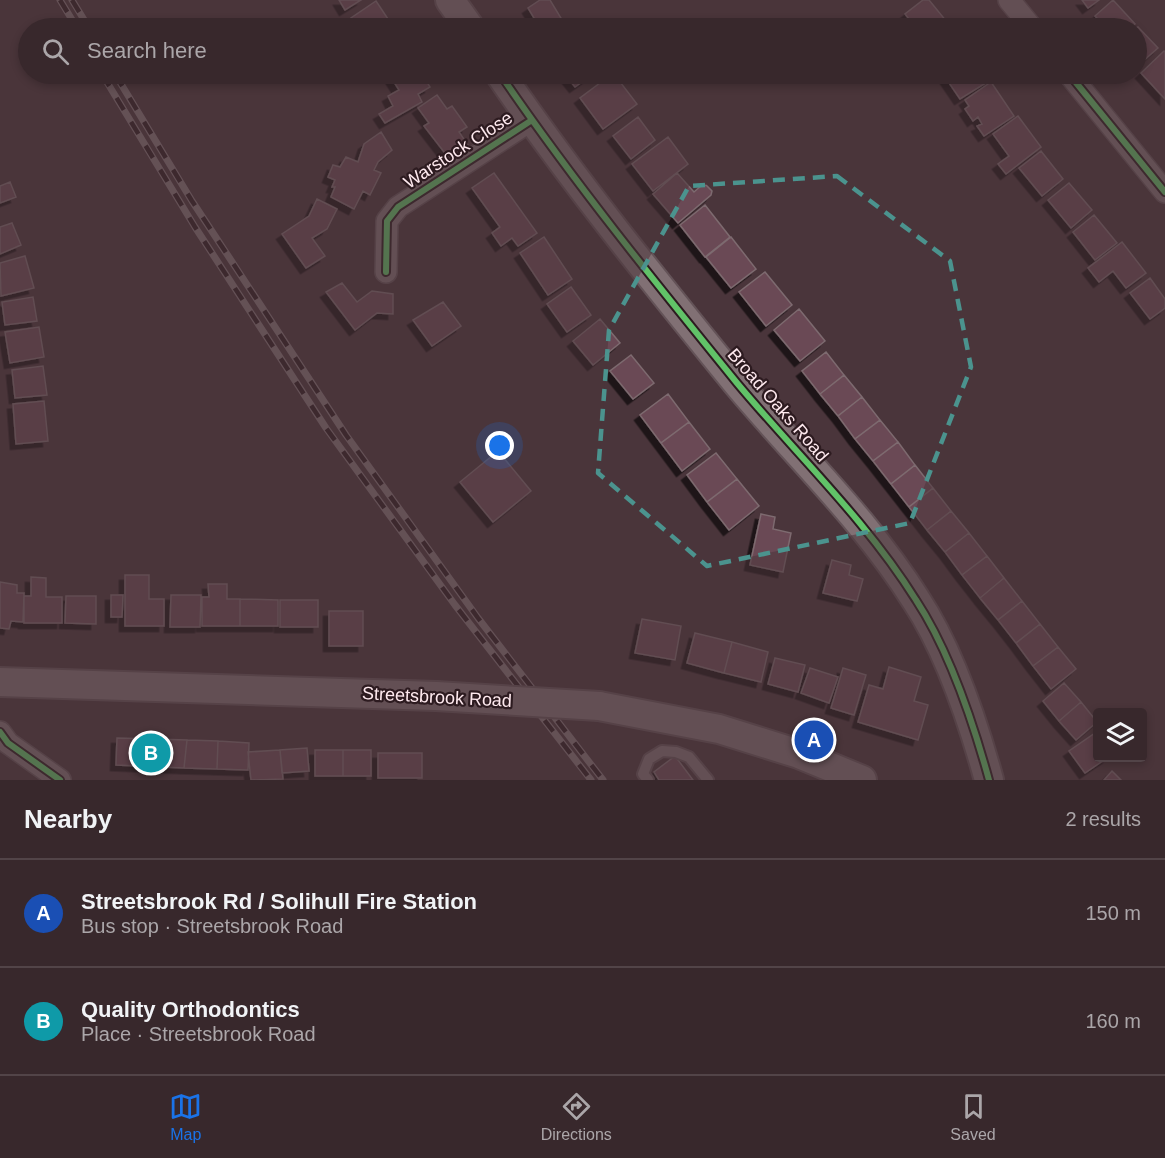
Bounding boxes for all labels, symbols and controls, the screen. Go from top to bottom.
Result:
search box [18,18,1147,84]
icon: search [39,35,72,68]
text: Search here [87,38,207,63]
street label: Warstock Close [400,107,516,193]
street label: Broad Oaks Road [724,344,832,466]
your location [485,431,514,460]
street label: Streetsbrook Road [362,683,512,711]
map controls [1093,708,1147,762]
button: layers [1093,708,1147,762]
pin: A [794,718,834,762]
pin: B [132,730,170,776]
text: Nearby [24,804,112,834]
text: 2 results [1065,808,1141,830]
text: Streetsbrook Rd / Solihull Fire Station [81,889,477,914]
text: A [36,902,51,924]
text: 150 m [1085,902,1141,924]
text: Bus stop · Streetsbrook Road [81,915,343,937]
text: Quality Orthodontics [81,997,300,1022]
text: B [36,1010,51,1032]
text: 160 m [1085,1010,1141,1032]
text: Place · Streetsbrook Road [81,1023,316,1045]
tab: Map [169,1090,202,1144]
tab: Directions [541,1090,612,1144]
tab: Saved [950,1090,996,1144]

